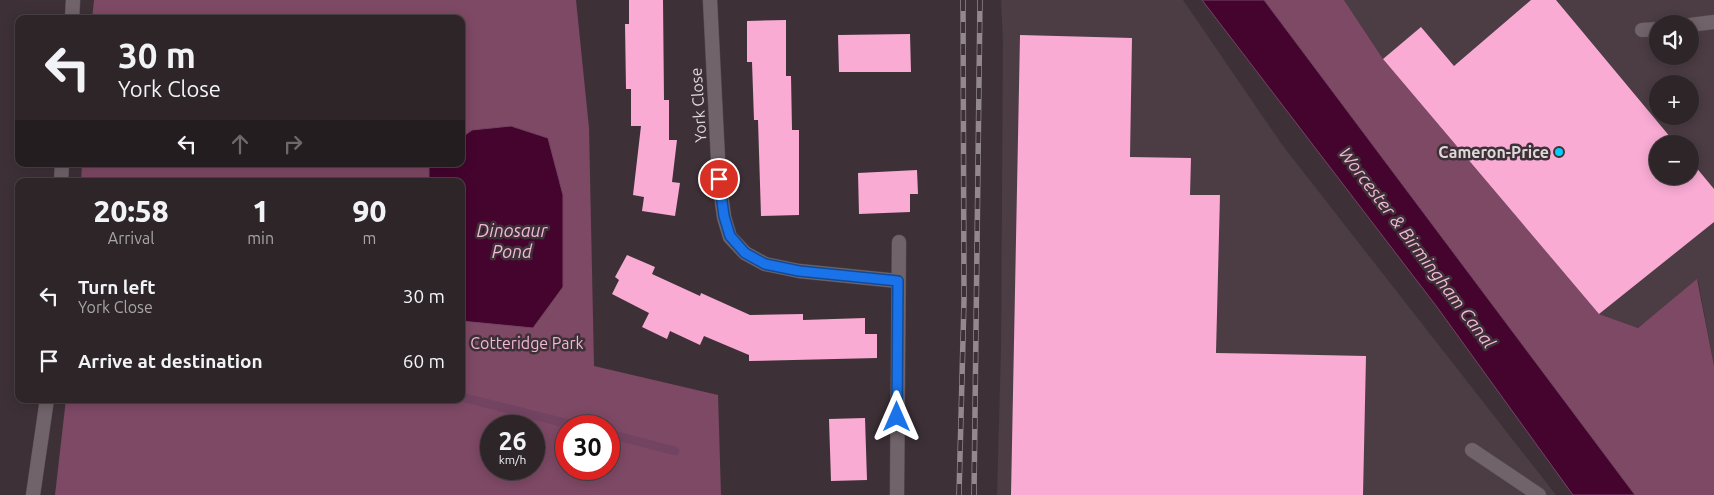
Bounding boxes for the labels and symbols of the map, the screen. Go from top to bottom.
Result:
street label: York Close [686,67,710,143]
water label: Worcester & Birmingham Canal [1336,143,1500,352]
place label: Cameron-Price [1438,143,1549,161]
marker: Cameron-Price [1553,146,1565,158]
pin [698,158,740,200]
water label: Dinosaur Pond [477,220,548,261]
park label: Cotteridge Park [470,334,584,352]
position arrow [870,390,922,442]
speed limit sign: 30 [555,415,620,480]

